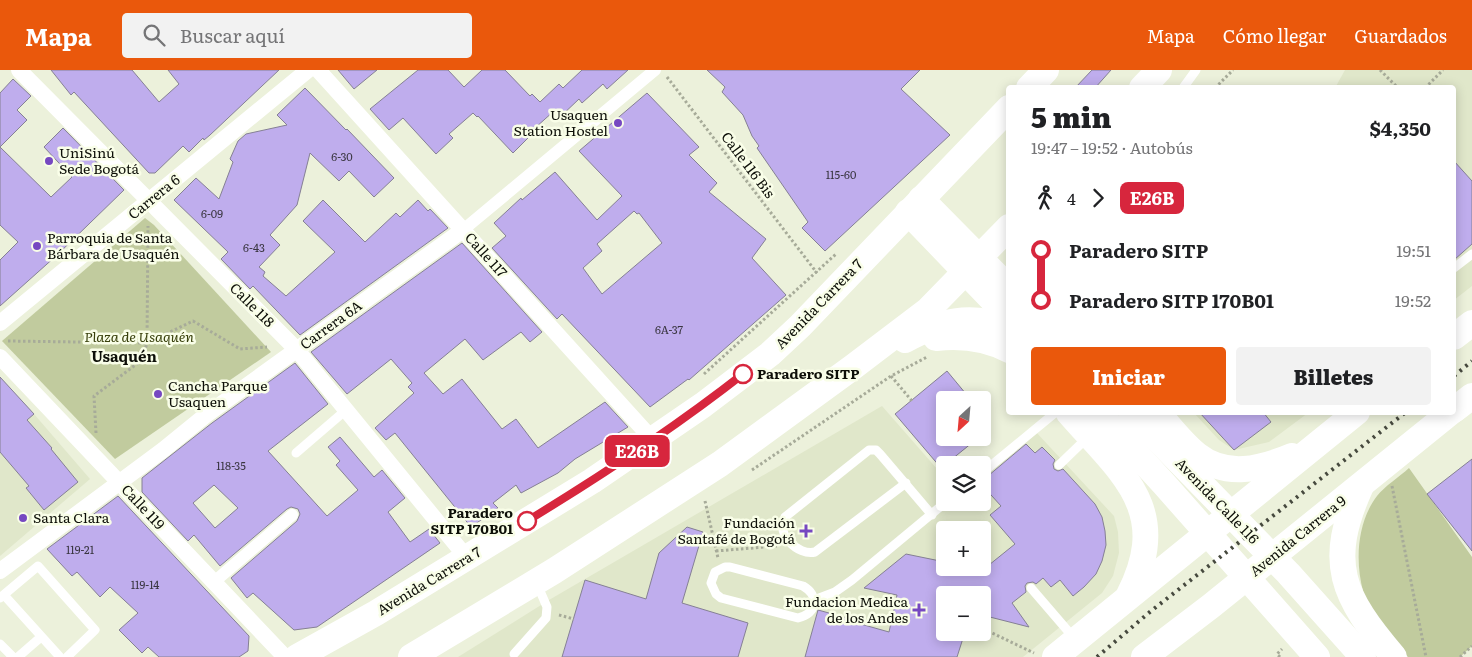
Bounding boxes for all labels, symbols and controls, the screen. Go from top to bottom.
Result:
search box [122,13,472,58]
text: Mapa [25,18,92,53]
icon: search [140,21,168,49]
text: Buscar aquí [180,21,285,49]
text: Mapa [1147,22,1195,49]
text: Cómo llegar [1223,22,1326,49]
text: Guardados [1354,22,1447,49]
text: 5 min [1031,95,1112,137]
place label: Usaquen Station Hostel [514,104,608,140]
text: $4,350 [1369,114,1431,142]
marker: Usaquen Station Hostel [612,117,624,129]
street label: Calle 116 Bis [717,127,780,202]
text: 19:47 – 19:52 · Autobús [1031,135,1193,159]
place label: UniSinú Sede Bogotá [59,142,140,178]
house number: 6-30 [331,148,353,164]
marker: UniSinú Sede Bogotá [43,155,55,167]
house number: 115-60 [826,166,856,182]
street label: Carrera 6 [123,169,184,223]
icon: walk [1031,184,1059,212]
icon: forward [1084,184,1112,212]
text: E26B [1130,184,1174,211]
text: 4 [1067,186,1076,210]
house number: 6-09 [201,205,223,221]
place label: Parroquia de Santa Bárbara de Usaquén [47,227,179,263]
street label: Calle 117 [461,227,512,281]
text: Paradero SITP [1069,236,1208,264]
text: 19:51 [1396,238,1431,262]
house number: 6-43 [243,239,265,255]
marker: Parroquia de Santa Bárbara de Usaquén [31,240,43,252]
street label: Avenida Carrera 7 [770,254,867,353]
street label: Calle 118 [226,278,280,331]
text: Paradero SITP 170B01 [1069,286,1274,314]
text: 19:52 [1395,288,1431,312]
street label: Carrera 6A [295,295,366,353]
house number: 6A-37 [655,321,683,337]
park label: Plaza de Usaquén [84,326,195,346]
district label: Usaquén [91,344,157,367]
button: Iniciar [1031,347,1226,405]
button: Billetes [1236,347,1431,405]
place label: Paradero SITP [757,363,859,383]
marker: Paradero SITP [733,364,753,384]
place label: Cancha Parque Usaquen [168,375,267,411]
marker: Cancha Parque Usaquen [152,388,164,400]
north arrow [936,391,991,446]
map controls [936,391,991,641]
line badge: E26B [602,435,672,467]
text: E26B [615,437,659,464]
street label: Avenida Calle 116 [1172,453,1264,548]
button: layers [936,456,991,511]
house number: 118-35 [216,457,246,473]
street label: Calle 119 [118,479,170,533]
street label: Avenida Carrera 9 [1245,490,1350,580]
place label: Paradero SITP 170B01 [430,502,513,538]
place label: Santa Clara [33,507,110,527]
marker: Paradero SITP 170B01 [517,511,537,531]
marker: Santa Clara [17,512,29,524]
place label: Fundación Santafé de Bogotá [678,512,795,548]
button: + [936,521,991,576]
marker: Fundación Santafé de Bogotá [799,524,813,538]
house number: 119-21 [66,541,95,557]
street label: Avenida Carrera 7 [373,541,484,619]
house number: 119-14 [131,576,159,592]
button: − [936,586,991,641]
place label: Fundacion Medica de los Andes [785,591,908,627]
marker: Fundacion Medica de los Andes [912,603,926,617]

